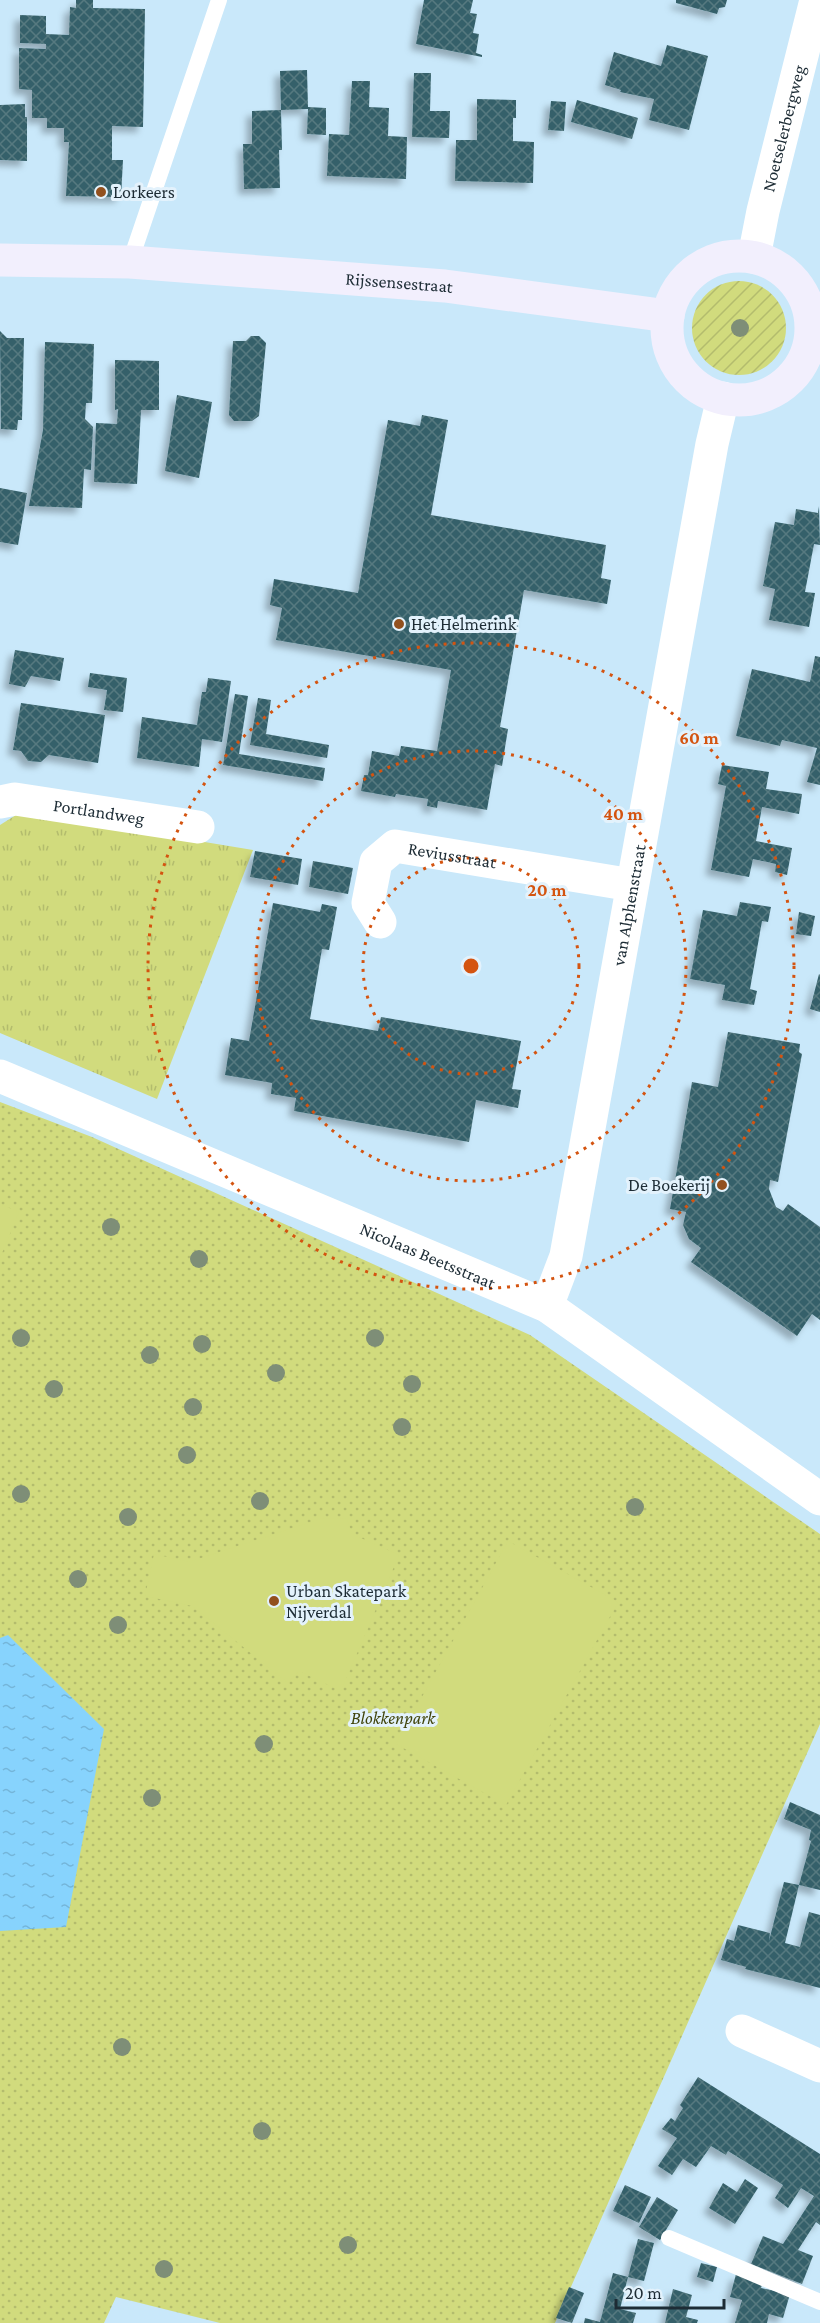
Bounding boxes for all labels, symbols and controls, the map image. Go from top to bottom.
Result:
street label: Noetselerbergweg [758,63,809,194]
place label: Lorkeers [113,182,175,202]
marker: Lorkeers [94,185,108,199]
street label: Rijssensestraat [345,268,455,297]
place label: Het Helmerink [411,614,517,634]
marker: Het Helmerink [392,617,406,631]
text: 60 m [679,728,719,748]
street label: Portlandweg [52,795,146,829]
text: 40 m [603,804,643,824]
street label: Reviusstraat [407,838,499,873]
street label: van Alphenstraat [608,842,650,968]
text: 20 m [528,880,567,900]
centre of rings [461,956,481,976]
place label: De Boekerij [628,1175,710,1196]
marker: De Boekerij [715,1178,729,1192]
street label: Nicolaas Beetsstraat [357,1219,499,1294]
place label: Urban Skatepark Nijverdal [286,1581,407,1623]
marker: Urban Skatepark Nijverdal [267,1594,281,1608]
park label: Blokkenpark [351,1708,436,1728]
scale bar [616,2272,724,2310]
text: 20 m [625,2283,662,2303]

